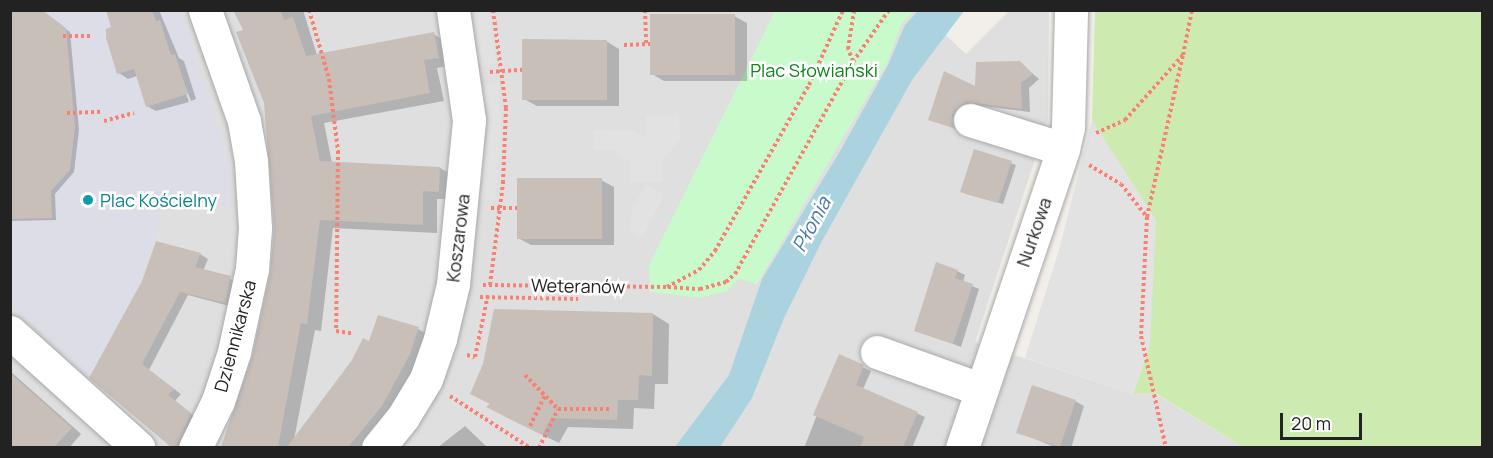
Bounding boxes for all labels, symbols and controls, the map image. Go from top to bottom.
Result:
park label: Plac Słowiański [750,59,878,81]
place label: Plac Kościelny [100,189,217,211]
water label: Płonia [787,192,835,256]
marker: Plac Kościelny [81,193,95,207]
street label: Koszarowa [442,193,474,283]
street label: Nurkowa [1012,195,1056,269]
street label: Weteranów [531,274,625,298]
street label: Dziennikarska [210,278,260,394]
scale bar [1283,401,1366,439]
text: 20 m [1291,411,1331,435]

